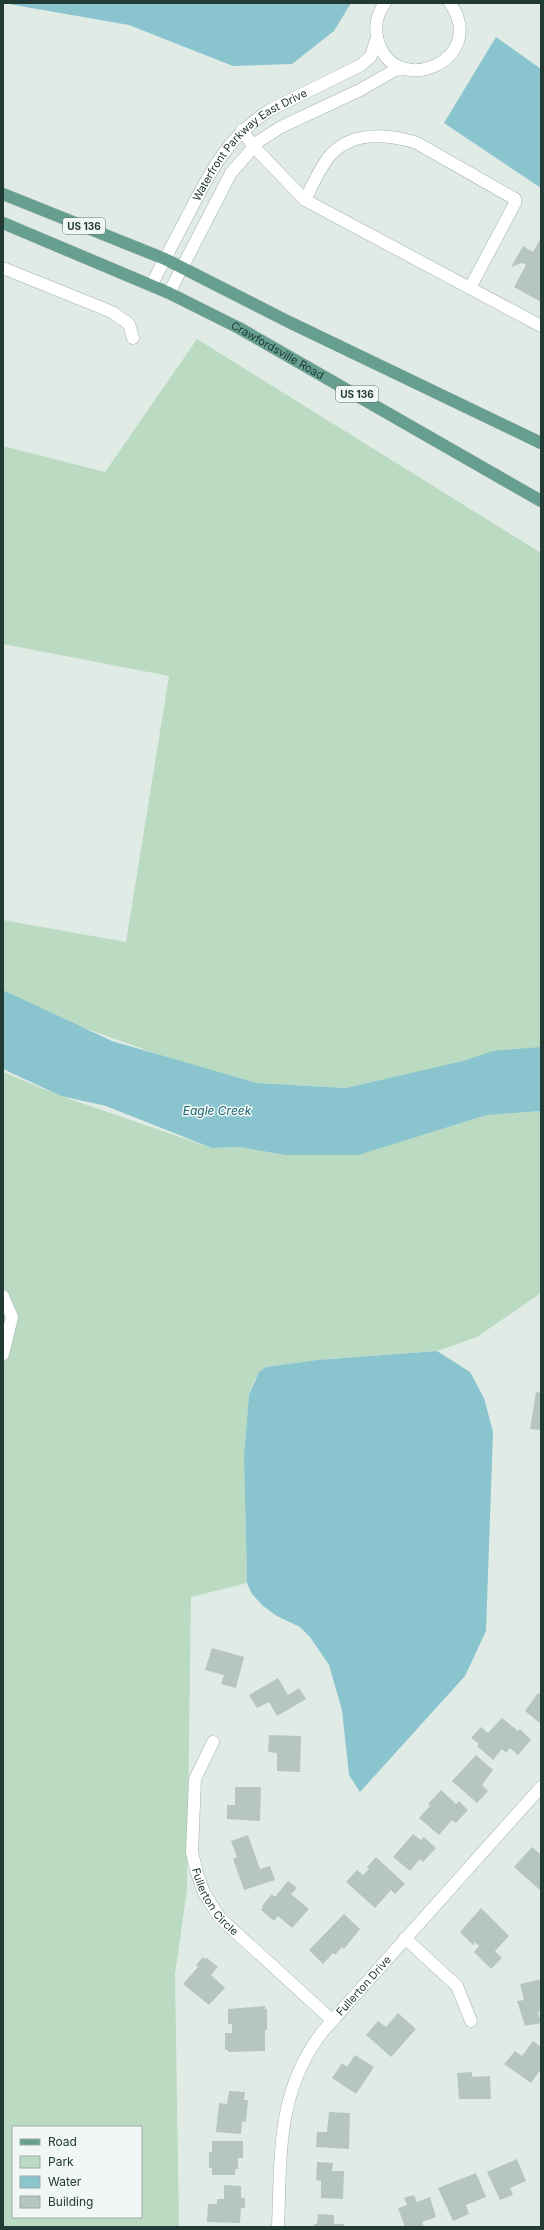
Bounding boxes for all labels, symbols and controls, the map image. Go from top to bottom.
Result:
street label: Waterfront Parkway East Drive [189,86,309,203]
road number: US 136 [63,218,105,234]
street label: Crawfordsville Road [229,318,327,382]
road number: US 136 [336,386,378,402]
water label: Eagle Creek [183,1103,252,1118]
street label: Fullerton Circle [189,1866,241,1938]
street label: Fullerton Drive [333,1953,394,2019]
legend [12,2126,142,2218]
text: Road [48,2134,77,2149]
text: Park [48,2154,74,2169]
text: Water [48,2174,82,2189]
text: Building [48,2194,93,2209]

